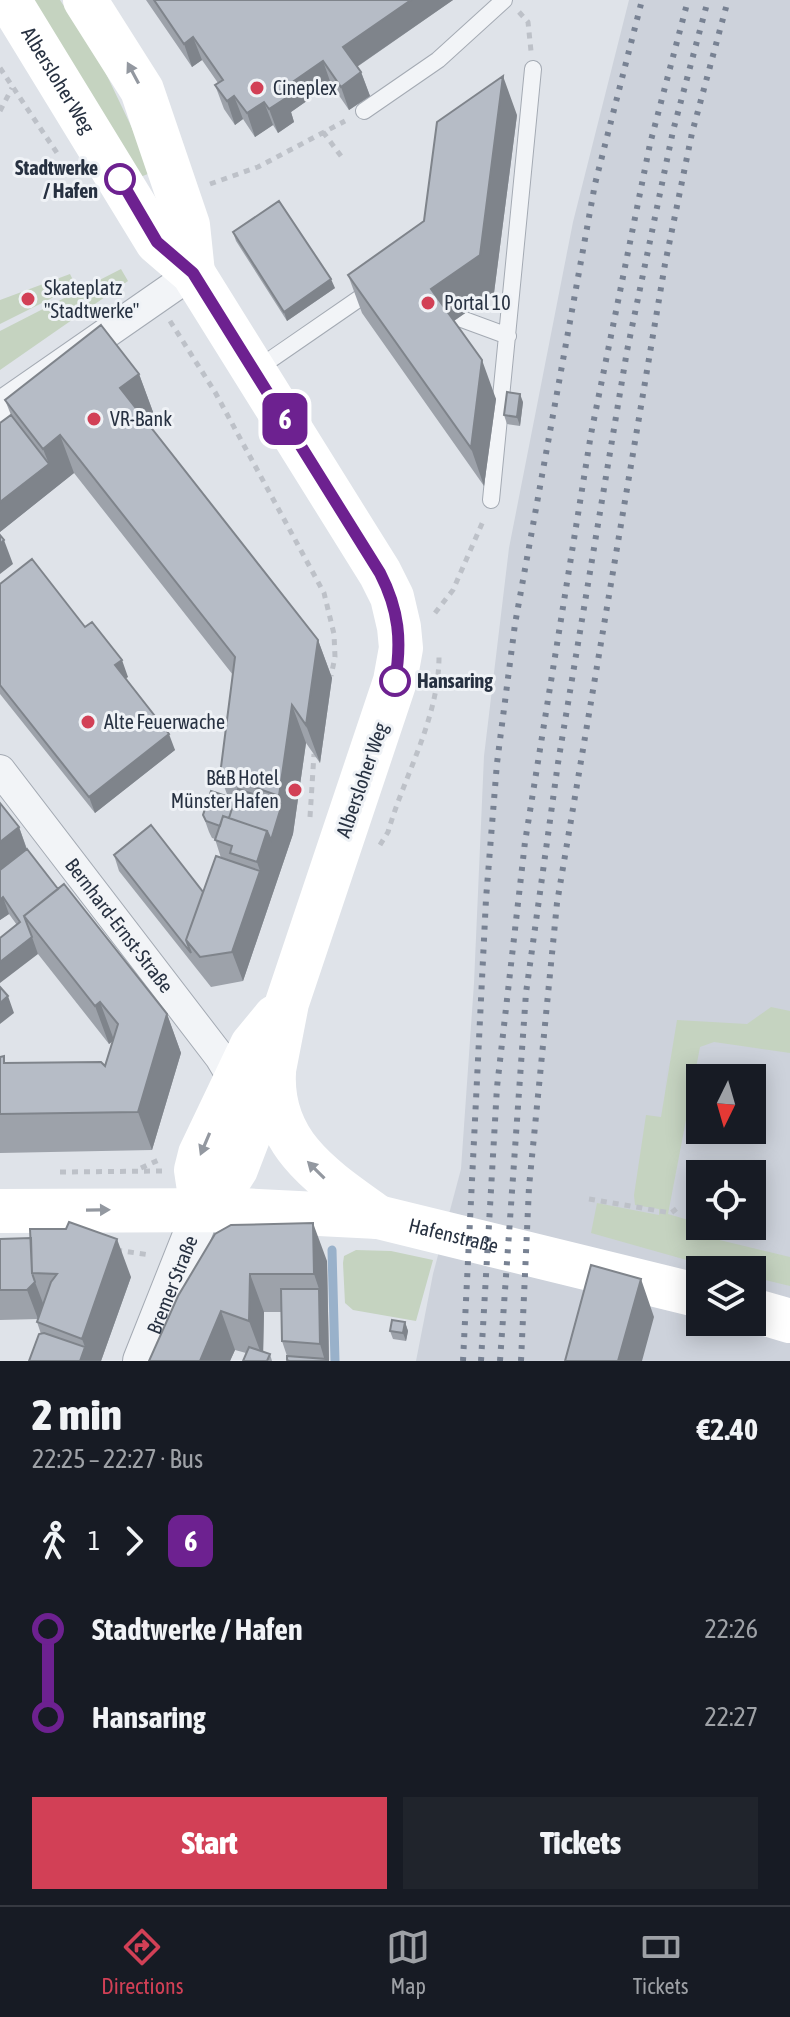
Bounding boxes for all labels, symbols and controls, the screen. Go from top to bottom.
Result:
street label: Albersloher Weg [17,23,100,138]
one-way arrow [126,62,140,84]
place label: Cineplex [273,76,337,99]
marker: Cineplex [248,79,266,97]
place label: Stadtwerke / Hafen [15,156,98,202]
marker: Stadtwerke / Hafen [105,164,135,194]
place label: Skateplatz "Stadtwerke" [44,276,139,322]
marker: Skateplatz "Stadtwerke" [19,290,37,308]
place label: Portal 10 [444,291,511,314]
marker: Portal 10 [419,294,437,312]
line badge: 6 [259,393,311,445]
text: 6 [278,403,292,435]
place label: VR-Bank [110,407,172,430]
marker: VR-Bank [85,410,103,428]
marker: Hansaring [380,666,410,696]
place label: Hansaring [417,669,493,692]
place label: Alte Feuerwache [104,710,225,733]
marker: Alte Feuerwache [79,713,97,731]
street label: Albersloher Weg [331,719,392,840]
place label: B&B Hotel Münster Hafen [171,766,280,812]
marker: B&B Hotel Münster Hafen [286,781,304,799]
street label: Bernhard-Ernst-Straße [61,854,178,997]
north arrow [686,1064,766,1144]
map controls [686,1064,766,1336]
one-way arrow [198,1132,211,1155]
button: locate [686,1160,766,1240]
one-way arrow [307,1161,326,1180]
one-way arrow [86,1204,111,1216]
street label: Hafenstraße [407,1213,501,1257]
street label: Bremer Straße [142,1232,202,1337]
button: layers [686,1256,766,1336]
text: 2 min [32,1389,122,1439]
text: €2.40 [697,1412,758,1446]
text: 22:25 – 22:27 · Bus [32,1444,203,1474]
icon: walk [32,1519,76,1563]
icon: forward [112,1519,156,1563]
text: 6 [184,1525,197,1557]
text: 1 [88,1526,100,1556]
text: Stadtwerke / Hafen [92,1612,303,1646]
text: 22:26 [704,1614,758,1644]
text: Hansaring [92,1700,206,1734]
text: 22:27 [704,1702,758,1732]
button: Start [32,1797,387,1889]
button: Tickets [403,1797,758,1889]
tab: Directions [101,1925,183,1999]
tab: Map [386,1925,430,1999]
tab: Tickets [633,1925,689,1999]

